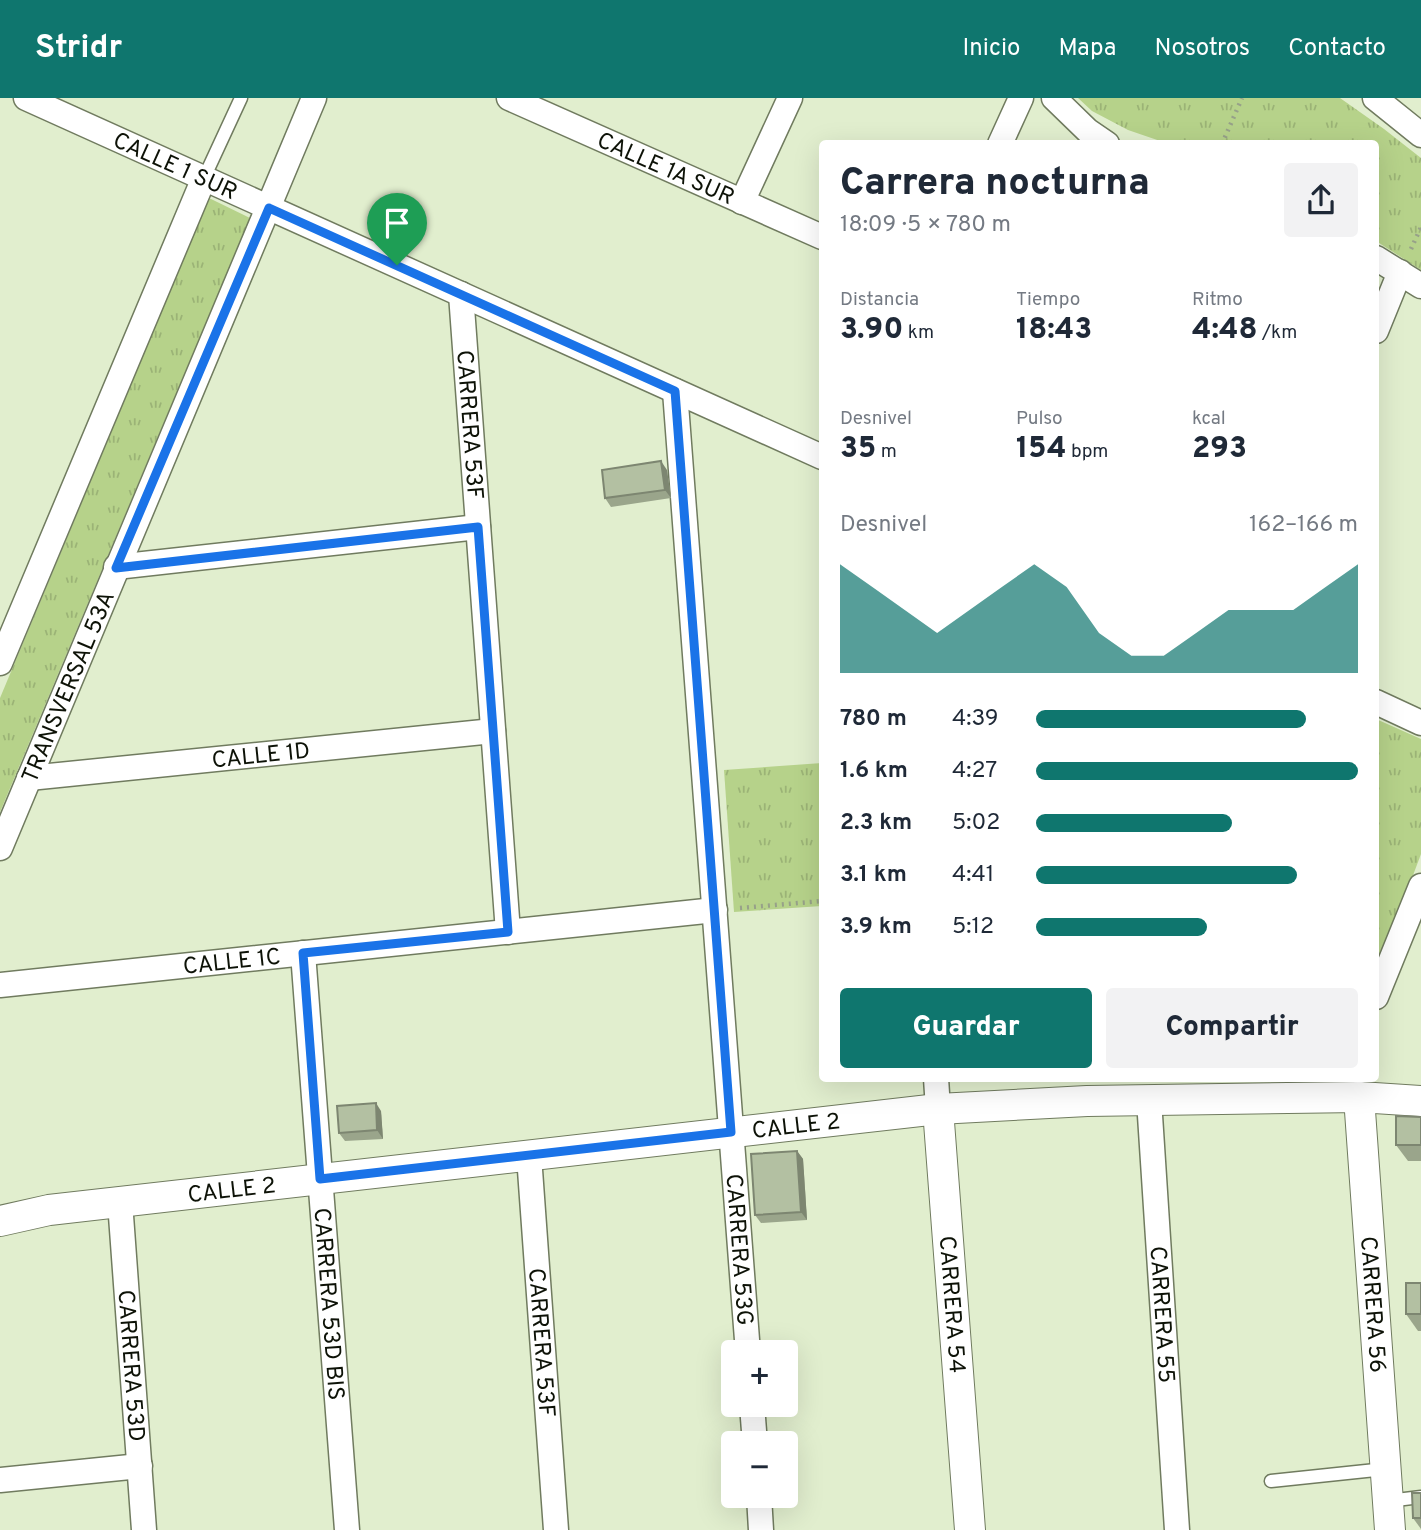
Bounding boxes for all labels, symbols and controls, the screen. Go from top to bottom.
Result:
text: Stridr [35,28,122,70]
text: Inicio [963,34,1020,64]
text: Mapa [1058,34,1117,64]
text: Nosotros [1155,34,1250,64]
text: Contacto [1288,34,1386,64]
street label: CALLE 1 SUR [108,127,241,208]
street label: CALLE 1A SUR [592,127,738,213]
text: Carrera nocturna [840,160,1150,209]
button: share [1284,163,1358,237]
pin [367,193,427,265]
icon: arrive [378,204,416,242]
text: 18:09 · 5 × 780 m [840,211,1011,240]
text: Distancia [840,288,919,312]
text: Tiempo [1016,288,1080,312]
text: Ritmo [1192,288,1243,312]
text: 3.90 [840,312,903,349]
text: 18:43 [1016,312,1092,349]
text: 4:48 [1192,312,1258,349]
text: km [903,321,934,345]
text: /km [1258,321,1297,345]
street label: CARRERA 53F [448,349,488,501]
text: Desnivel [840,407,912,431]
text: Pulso [1016,407,1063,431]
text: kcal [1192,407,1226,431]
text: 35 [840,431,876,468]
text: 154 [1016,431,1067,468]
text: 293 [1192,431,1247,468]
text: m [876,440,897,464]
text: bpm [1067,440,1108,464]
text: Desnivel [840,511,927,540]
text: 162–166 m [1249,511,1358,540]
street label: TRANSVERSAL 53A [17,587,123,788]
text: 780 m [840,705,907,734]
text: 4:39 [952,705,999,734]
street label: CALLE 1D [211,738,312,776]
text: 1.6 km [840,757,908,786]
text: 4:27 [952,757,997,786]
text: 2.3 km [840,809,912,838]
text: 5:02 [952,809,1000,838]
text: 3.1 km [840,861,907,890]
text: 4:41 [952,861,994,890]
text: 3.9 km [840,913,912,942]
text: 5:12 [952,913,994,942]
street label: CALLE 1C [182,944,282,983]
button: Guardar [840,988,1092,1068]
button: Compartir [1106,988,1358,1068]
street label: CALLE 2 [751,1108,842,1147]
street label: CALLE 2 [186,1172,278,1211]
street label: CARRERA 53G [717,1173,758,1327]
street label: CARRERA 53D BIS [305,1207,349,1402]
street label: CARRERA 54 [931,1235,970,1374]
street label: CARRERA 56 [1352,1235,1391,1374]
street label: CARRERA 55 [1142,1245,1179,1384]
street label: CARRERA 53F [520,1267,560,1418]
street label: CARRERA 53D [109,1289,149,1443]
map controls [721,1340,798,1508]
button: + [721,1340,798,1417]
button: − [721,1431,798,1508]

